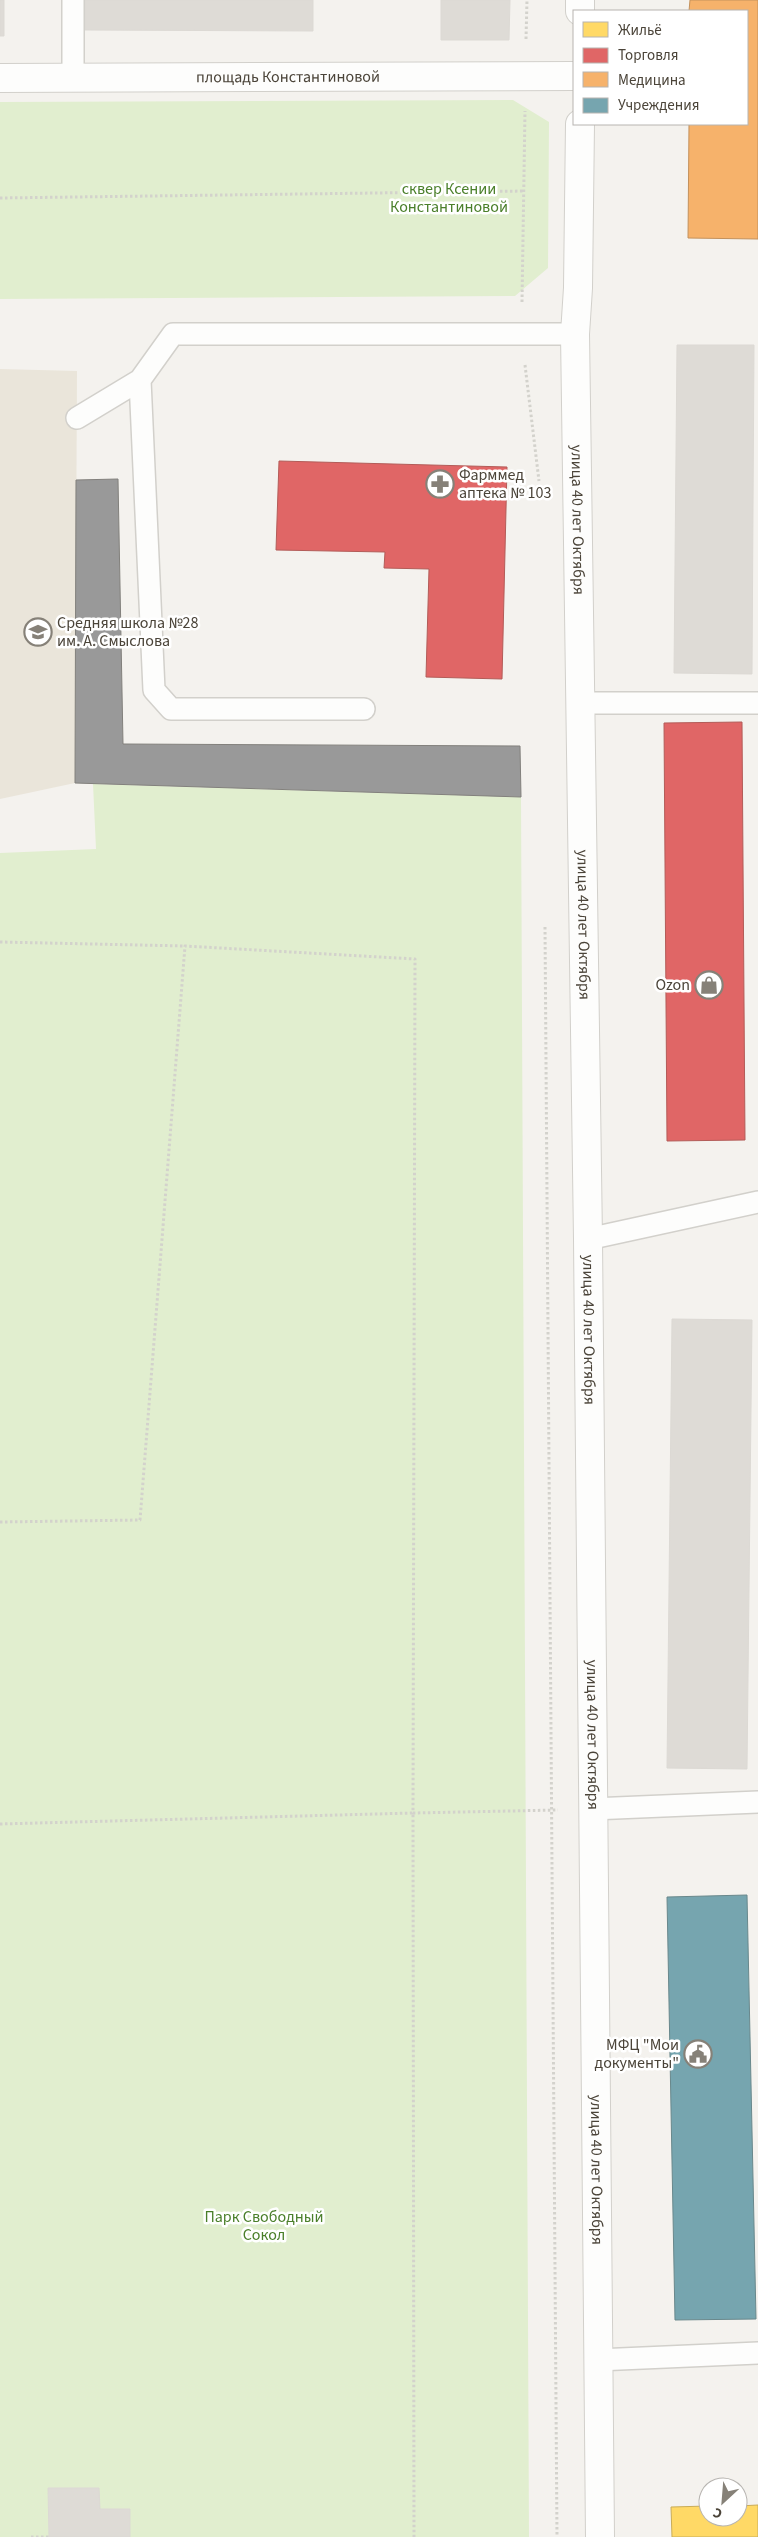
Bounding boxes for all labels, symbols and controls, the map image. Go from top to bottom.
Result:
legend [573,10,748,125]
text: Жильё [618,20,662,41]
text: Торговля [618,45,678,66]
street label: площадь Константиновой [196,66,380,88]
text: Медицина [618,70,686,91]
text: Учреждения [618,95,699,116]
park label: сквер Ксении Константиновой [390,178,508,218]
street label: улица 40 лет Октября [566,445,590,595]
place label: Фарммед аптека № 103 [459,464,551,504]
pharmacy icon: Фарммед аптека № 103 [425,469,455,499]
place label: Средняя школа №28 им. А. Смыслова [57,612,198,652]
school or university icon: Средняя школа №28 им. А. Смыслова [23,617,53,647]
street label: улица 40 лет Октября [571,850,596,1000]
shop icon: Ozon [694,970,724,1000]
place label: Ozon [655,974,690,996]
street label: улица 40 лет Октября [577,1255,601,1405]
street label: улица 40 лет Октября [581,1660,604,1810]
place label: МФЦ "Мои документы" [595,2034,679,2074]
public building icon: МФЦ "Мои документы" [683,2039,713,2069]
street label: улица 40 лет Октября [585,2095,608,2245]
park label: Парк Свободный Сокол [204,2206,324,2246]
north arrow [698,2477,748,2527]
text: С [710,2502,726,2524]

